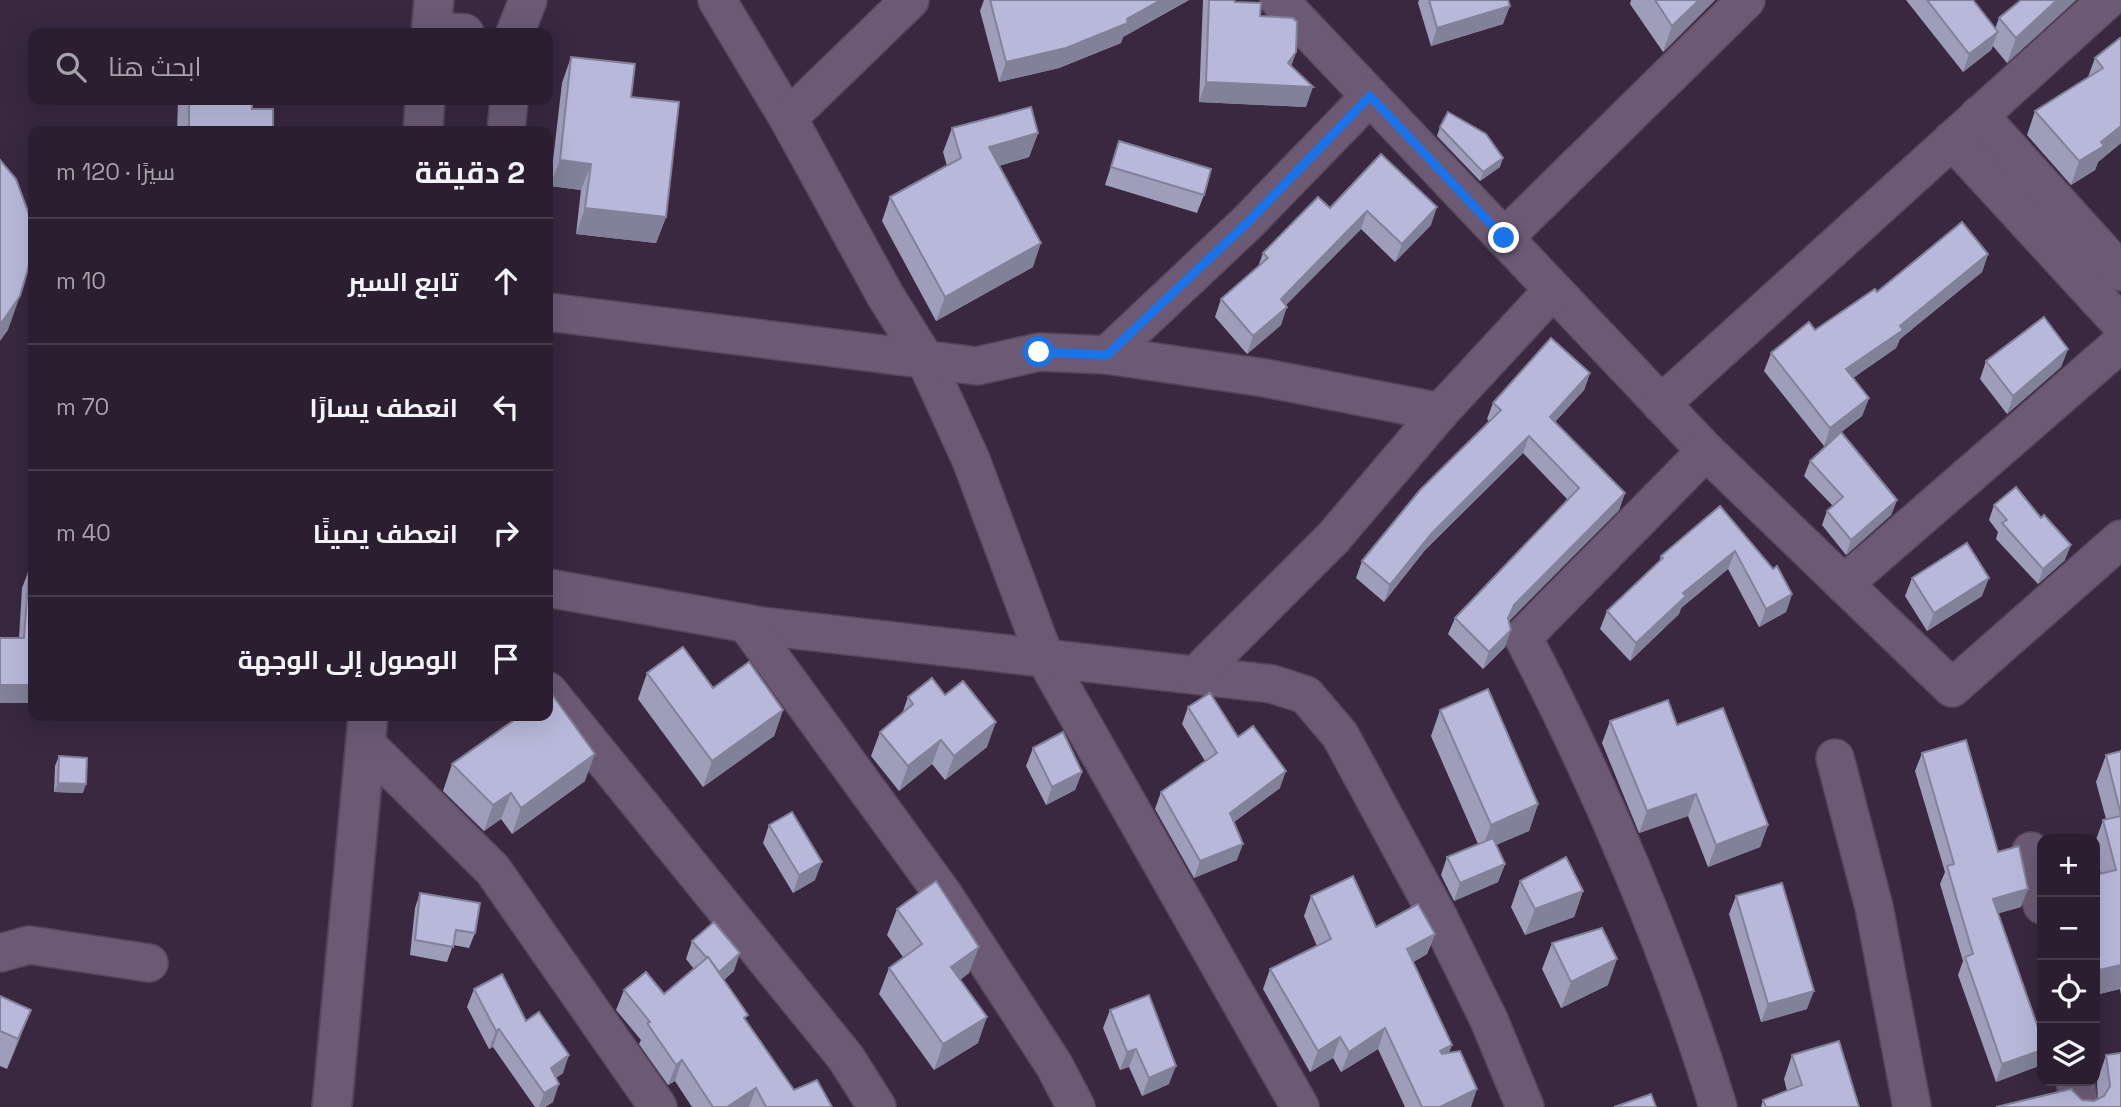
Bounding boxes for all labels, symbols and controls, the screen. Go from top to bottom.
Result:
search box [28,28,553,105]
icon: search [52,48,90,86]
text: ابحث هنا [108,50,202,84]
text: 2 دقيقة [415,153,525,192]
text: سيرًا · 120 m [56,157,175,187]
route end [1488,222,1519,253]
icon: ahead [487,262,525,300]
text: تابع السير [348,265,458,299]
text: 10 m [56,266,106,296]
route start [1023,336,1054,367]
icon: left [487,388,525,426]
text: انعطف يسارًا [310,391,458,425]
text: 70 m [56,392,109,422]
icon: right [487,514,525,552]
text: انعطف يمينًا [313,517,458,551]
text: 40 m [56,518,111,548]
icon: arrive [487,640,525,678]
text: الوصول إلى الوجهة [238,643,458,677]
map controls [2037,834,2100,1086]
button: + [2037,834,2100,897]
button: − [2037,897,2100,960]
button: locate [2037,960,2100,1023]
button: layers [2037,1023,2100,1086]

